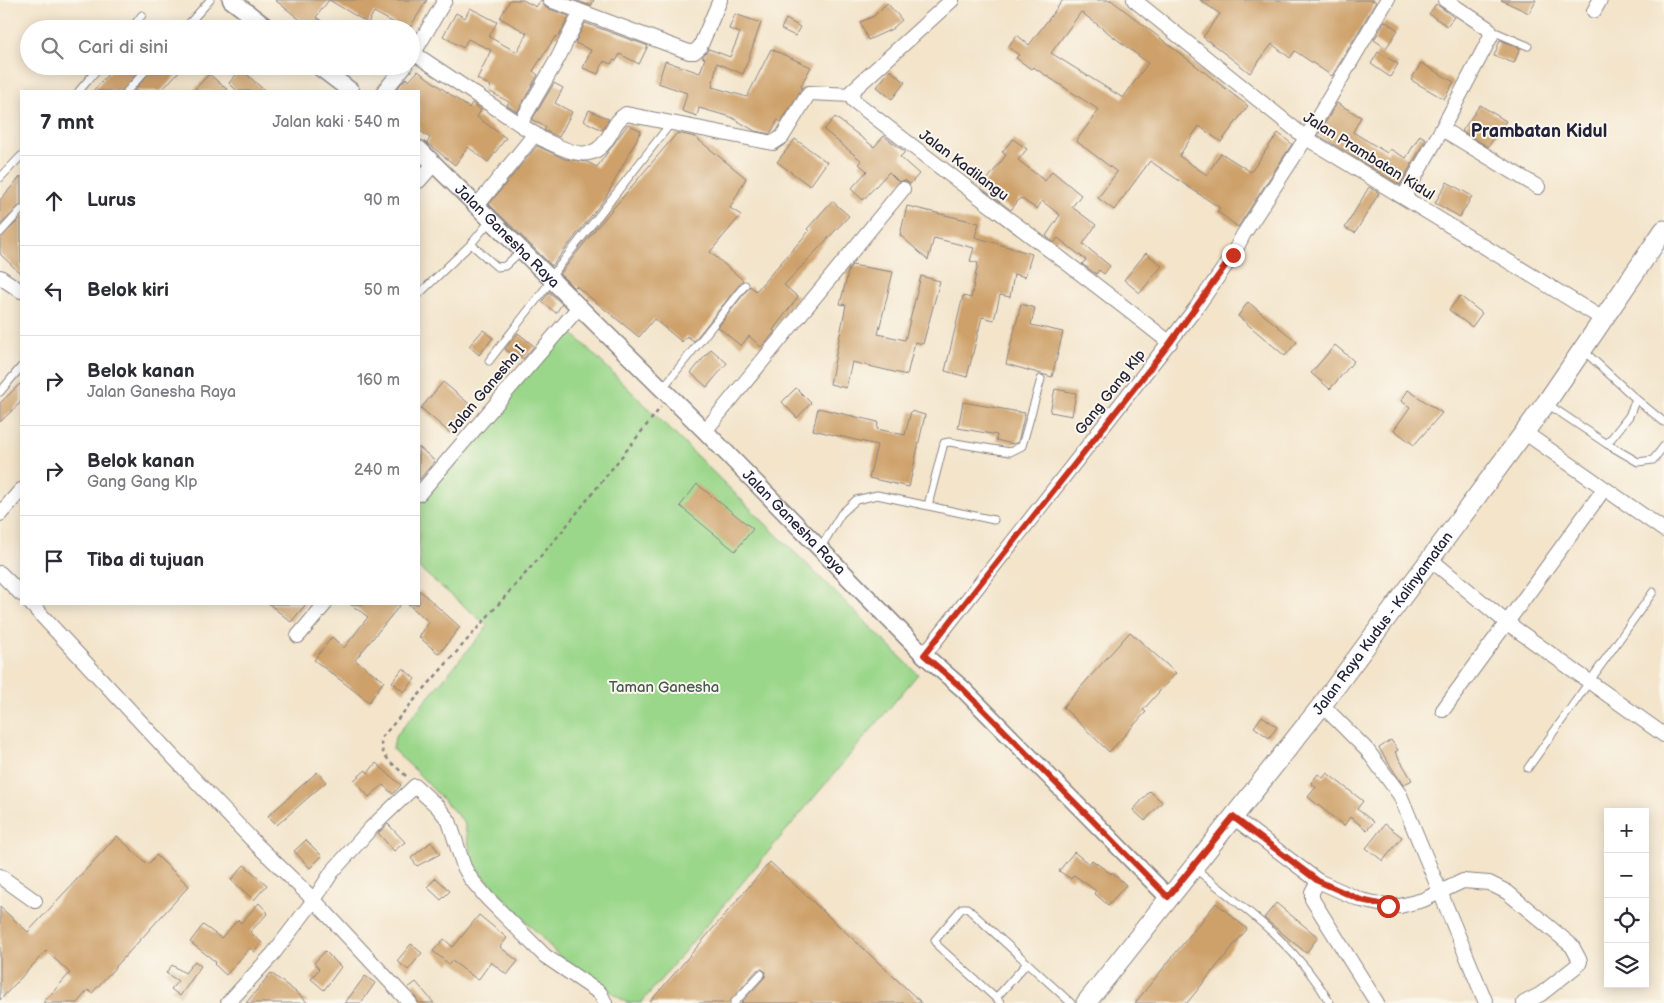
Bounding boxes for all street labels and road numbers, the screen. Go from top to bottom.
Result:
street label: Jalan Prambatan Kidul [1299,108,1438,205]
street label: Jalan Kadilangu [915,125,1012,205]
street label: Jalan Ganesha Raya [450,181,563,292]
street label: Jalan Ganesha I [444,341,529,438]
street label: Gang Gang Klp [1071,345,1150,439]
street label: Jalan Ganesha Raya [738,466,849,579]
street label: Jalan Raya Kudus - Kalinyamatan [1309,528,1457,719]

